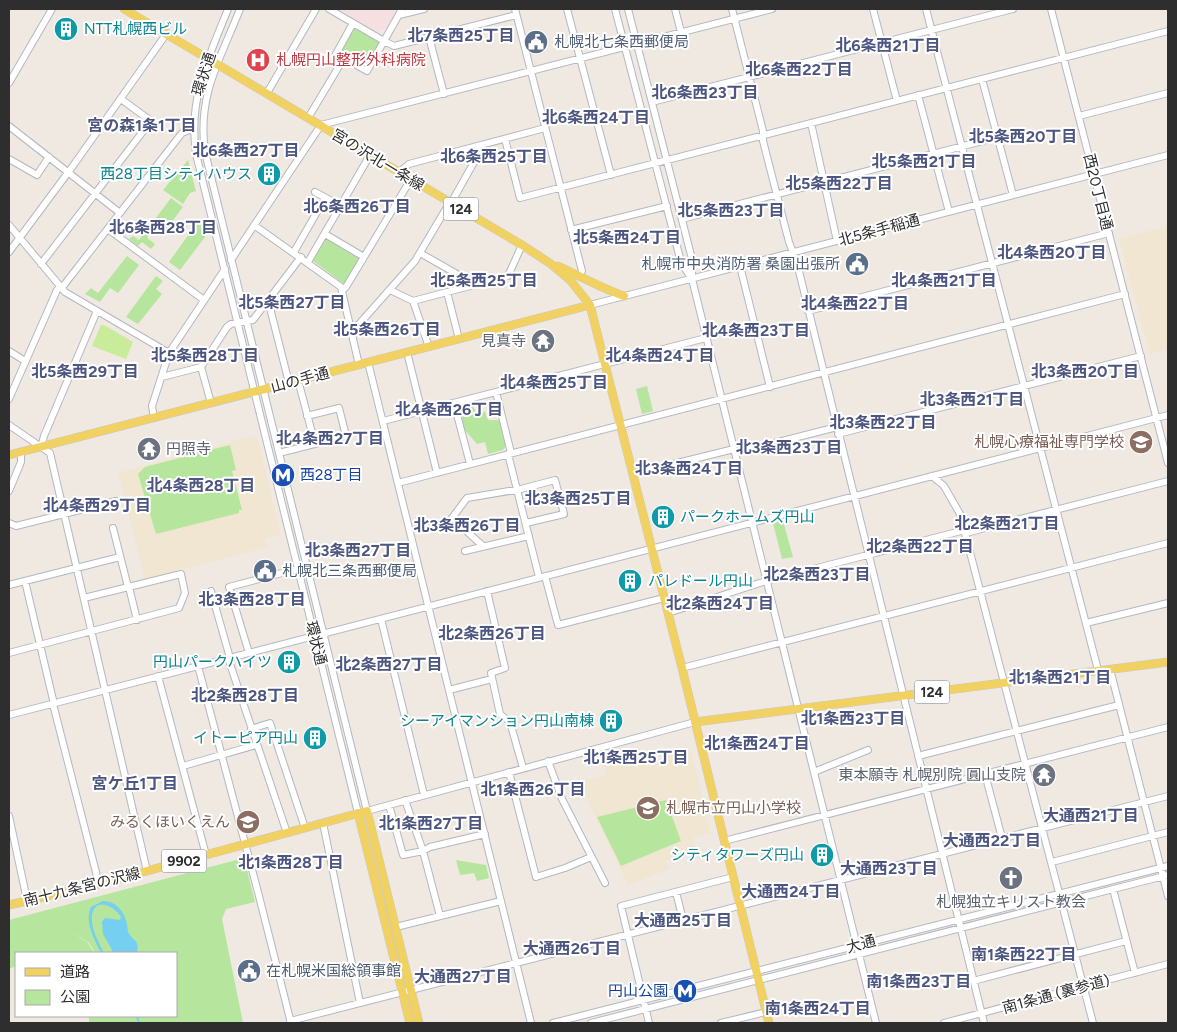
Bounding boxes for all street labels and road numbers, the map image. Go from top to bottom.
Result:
street label: 環状通 [188,50,220,98]
street label: 宮の沢北一条線 [328,125,428,195]
street label: 西20丁目通 [1080,152,1116,232]
road number: 124 [444,198,478,220]
street label: 北5条手稲通 [836,210,922,250]
street label: 山の手通 [269,364,331,396]
street label: 環状通 [302,619,330,667]
road number: 124 [914,680,950,704]
road number: 9902 [162,849,206,872]
street label: 南十九条宮の沢線 [22,864,142,910]
street label: 大通 [844,931,878,957]
street label: 南1条通 (裏参道) [1000,971,1112,1017]

